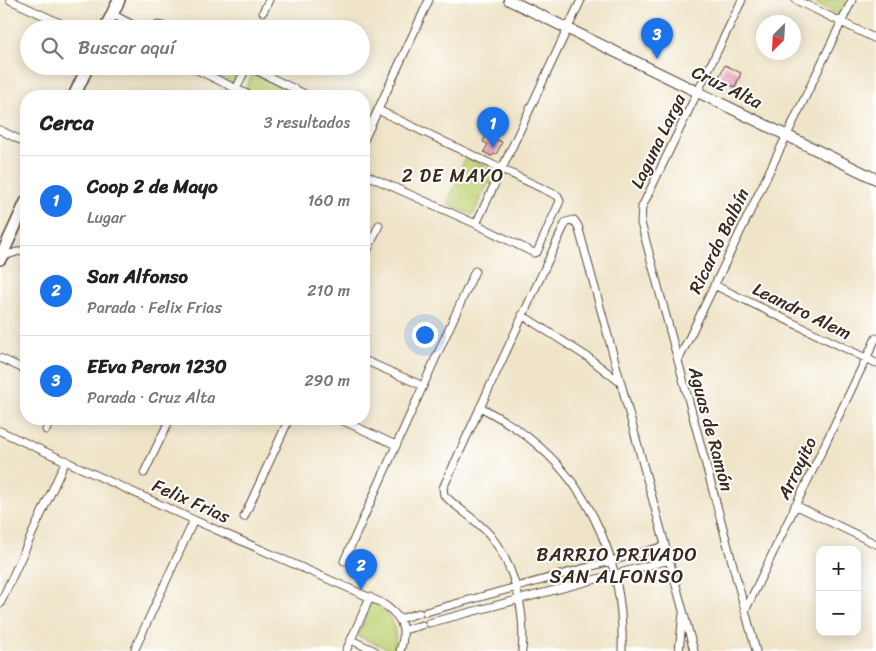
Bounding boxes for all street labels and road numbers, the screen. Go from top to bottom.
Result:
street label: Cruz Alta [686,56,769,118]
street label: Laguna Larga [621,87,695,194]
street label: Ricardo Balbín [680,182,759,299]
street label: Leandro Alem [747,273,857,349]
street label: Aguas de Ramón [679,362,743,495]
street label: Arroyito [768,431,826,506]
street label: Felix Frias [147,470,236,533]

